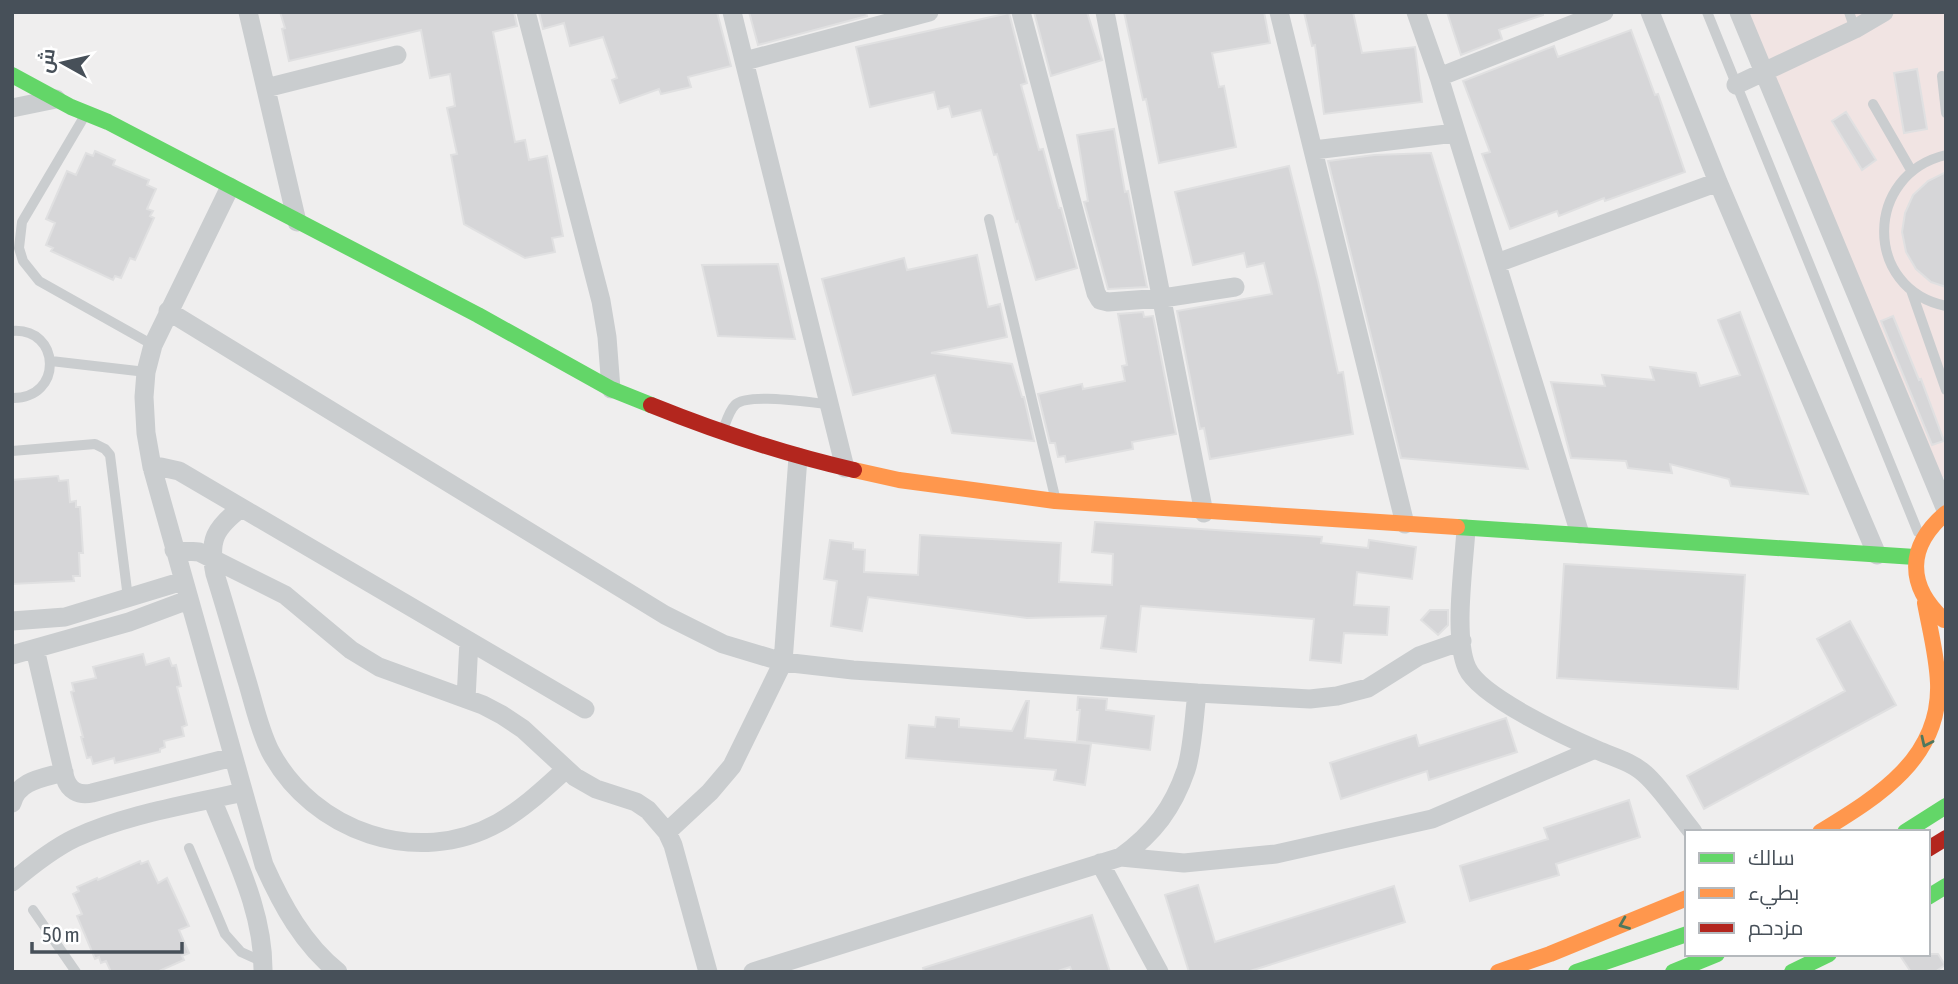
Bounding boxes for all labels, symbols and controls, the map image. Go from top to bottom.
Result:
north arrow [28,28,98,98]
text: ش [34,47,60,74]
one-way arrow [1920,735,1934,747]
legend [1685,830,1930,956]
text: سالك [1748,845,1795,869]
text: بطيء [1748,880,1799,909]
scale bar [32,911,182,955]
text: مزدحم [1748,915,1803,942]
one-way arrow [1618,916,1631,930]
text: 50 m [42,922,80,946]

